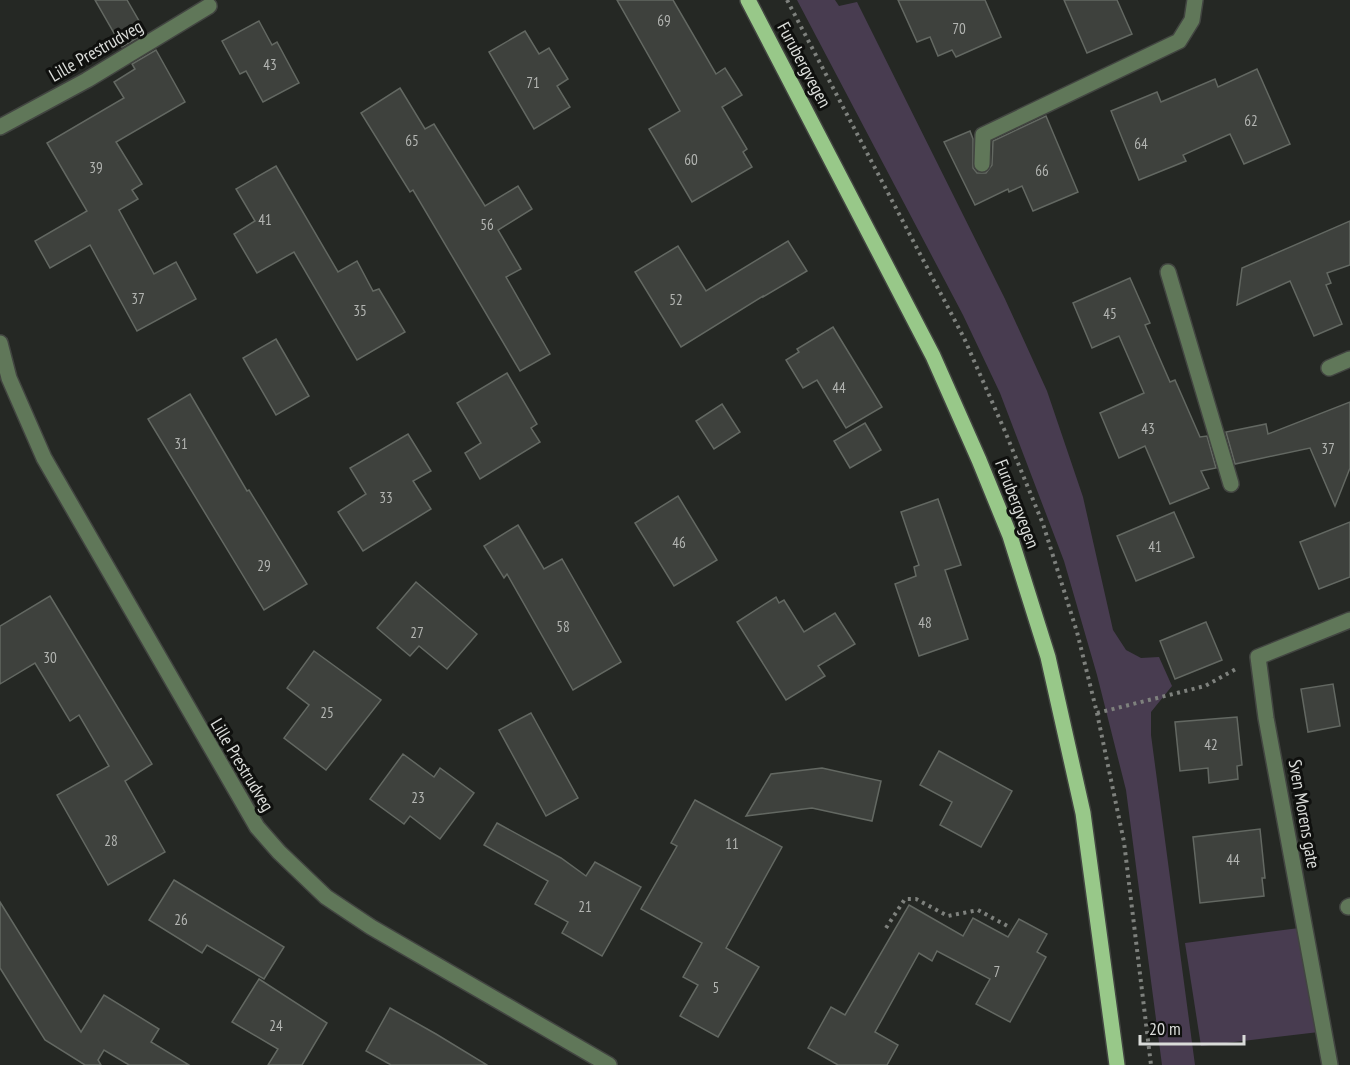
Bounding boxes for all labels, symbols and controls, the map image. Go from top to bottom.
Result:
house number: 69 [657,11,671,30]
street label: Lille Prestrudveg [45,14,147,87]
street label: Furubergvegen [772,18,837,111]
house number: 70 [952,19,966,38]
house number: 43 [263,55,277,74]
house number: 71 [526,73,540,92]
house number: 62 [1244,111,1258,130]
house number: 65 [405,131,419,150]
house number: 64 [1134,134,1148,153]
house number: 60 [684,150,698,169]
house number: 39 [89,158,103,177]
house number: 66 [1035,161,1049,180]
house number: 41 [258,210,272,229]
house number: 56 [480,215,494,234]
house number: 37 [131,289,145,308]
house number: 52 [669,290,683,309]
house number: 35 [353,301,367,320]
house number: 45 [1103,304,1117,323]
house number: 44 [832,378,846,397]
house number: 43 [1141,419,1155,438]
house number: 31 [174,434,188,453]
house number: 37 [1321,439,1335,458]
street label: Furubergvegen [990,456,1045,552]
house number: 33 [379,488,393,507]
house number: 46 [672,533,686,552]
house number: 41 [1148,537,1162,556]
house number: 29 [257,556,271,575]
house number: 48 [918,613,932,632]
house number: 58 [556,617,570,636]
house number: 27 [410,623,424,642]
house number: 30 [43,648,57,667]
house number: 25 [320,703,334,722]
street label: Lille Prestrudveg [206,714,279,816]
house number: 42 [1204,735,1218,754]
street label: Sven Morens gate [1284,758,1325,870]
house number: 23 [411,788,425,807]
house number: 28 [104,831,118,850]
house number: 11 [725,834,739,853]
house number: 44 [1226,850,1240,869]
house number: 21 [578,897,592,916]
house number: 26 [174,910,188,929]
house number: 7 [994,962,1000,981]
house number: 5 [713,978,719,997]
scale bar [1140,1008,1244,1046]
house number: 24 [269,1016,283,1035]
text: 20 m [1149,1017,1181,1040]

